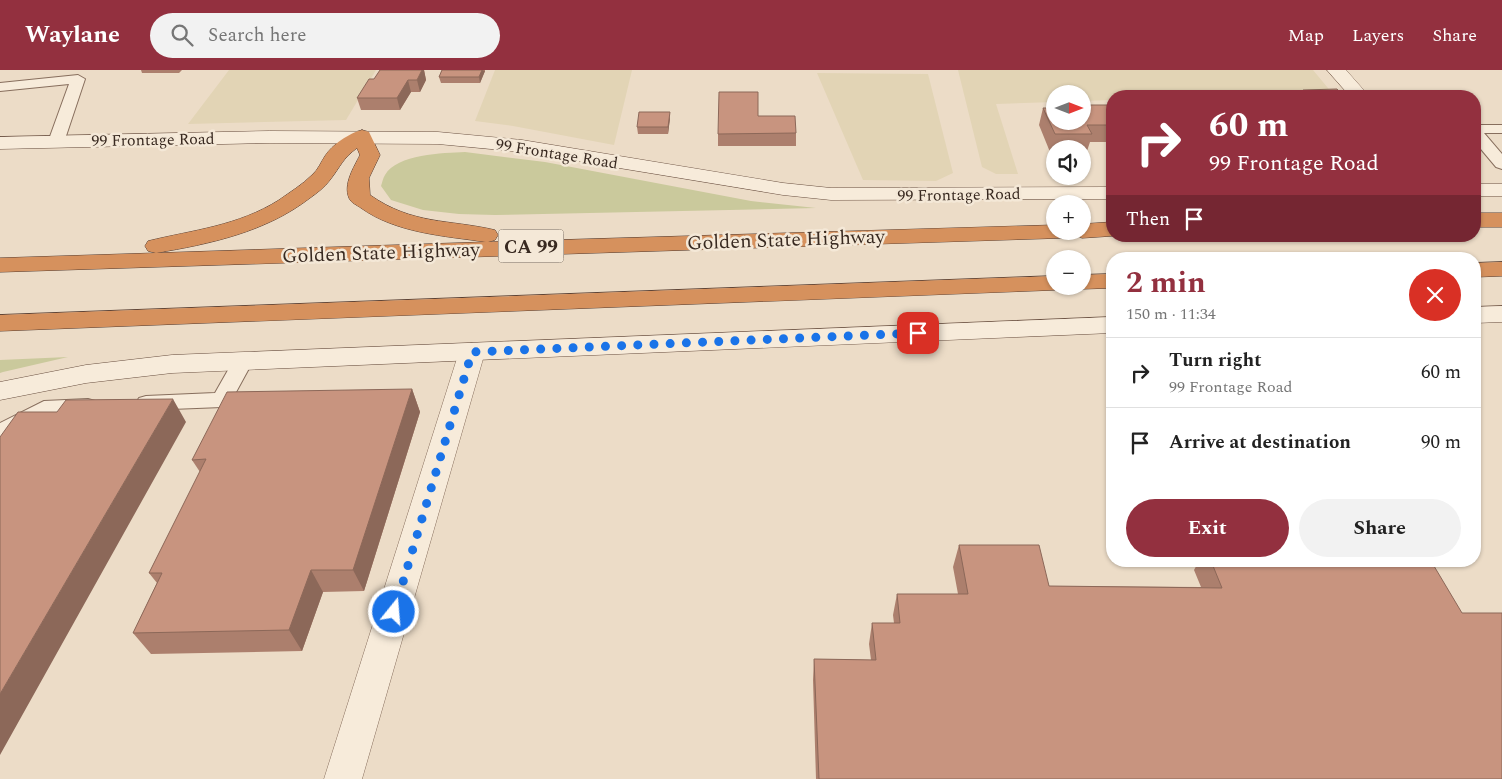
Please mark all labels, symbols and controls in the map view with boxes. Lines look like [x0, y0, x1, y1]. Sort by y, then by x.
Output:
search box [150, 13, 500, 58]
text: Waylane [25, 17, 120, 53]
icon: search [168, 21, 196, 49]
text: Search here [208, 21, 306, 50]
text: Map [1288, 22, 1324, 49]
text: Layers [1352, 22, 1404, 49]
text: Share [1432, 22, 1477, 49]
north arrow [1046, 85, 1091, 130]
map controls [1046, 85, 1091, 295]
text: 60 m [1209, 99, 1289, 152]
icon: right [1126, 110, 1191, 175]
street label: 99 Frontage Road [91, 127, 215, 153]
street label: 99 Frontage Road [494, 132, 620, 176]
button: sound [1046, 140, 1091, 185]
text: 99 Frontage Road [1209, 147, 1379, 180]
street label: 99 Frontage Road [897, 182, 1021, 208]
button: + [1046, 195, 1091, 240]
text: Then [1126, 205, 1170, 234]
icon: arrive [1180, 205, 1208, 233]
street label: Golden State Highway [687, 222, 887, 258]
road number: CA 99 [498, 230, 564, 262]
street label: Golden State Highway [282, 235, 482, 271]
button: − [1046, 250, 1091, 295]
text: 2 min [1126, 260, 1206, 306]
button: close [1409, 269, 1461, 321]
text: 150 m · 11:34 [1126, 302, 1216, 326]
pin [897, 312, 939, 354]
icon: arrive [904, 319, 932, 347]
text: Turn right [1169, 346, 1262, 375]
text: 60 m [1421, 358, 1461, 387]
icon: right [1126, 359, 1154, 387]
text: 99 Frontage Road [1169, 375, 1292, 399]
text: Arrive at destination [1169, 428, 1351, 457]
text: 90 m [1421, 428, 1461, 457]
icon: arrive [1126, 429, 1154, 457]
button: Exit [1126, 499, 1289, 557]
button: Share [1299, 499, 1461, 557]
position arrow [367, 585, 419, 637]

